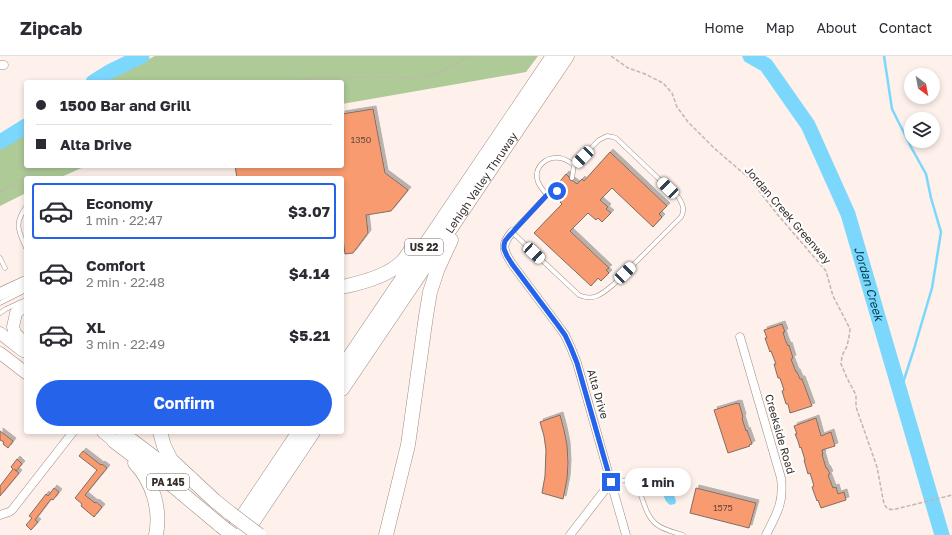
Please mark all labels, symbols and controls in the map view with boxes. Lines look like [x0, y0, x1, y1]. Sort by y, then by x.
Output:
text: Zipcab [20, 16, 83, 39]
text: Home [704, 19, 744, 36]
text: Map [766, 19, 794, 36]
text: About [816, 19, 857, 36]
text: Contact [879, 19, 932, 36]
north arrow [904, 68, 940, 104]
map controls [904, 68, 940, 148]
text: 1500 Bar and Grill [60, 96, 191, 114]
button: layers [904, 112, 940, 148]
street label: Lehigh Valley Thruway [442, 129, 520, 235]
house number: 1350 [351, 134, 372, 145]
text: Alta Drive [60, 135, 132, 153]
car [570, 144, 596, 170]
street label: Jordan Creek Greenway [742, 163, 834, 266]
car [655, 175, 681, 201]
route start [548, 182, 566, 200]
icon: car [38, 193, 74, 229]
text: Economy [86, 194, 153, 212]
text: $3.07 [288, 202, 330, 220]
text: 1 min · 22:47 [86, 212, 163, 228]
road number: US 22 [405, 239, 443, 255]
car [521, 240, 547, 266]
water label: Jordan Creek [851, 245, 887, 324]
icon: car [38, 255, 74, 291]
text: Comfort [86, 256, 145, 274]
car [612, 260, 638, 286]
text: $4.14 [289, 264, 330, 282]
text: 2 min · 22:48 [86, 274, 165, 290]
icon: car [38, 317, 74, 353]
text: XL [86, 318, 105, 336]
text: $5.21 [289, 326, 330, 344]
text: 3 min · 22:49 [86, 336, 165, 352]
street label: Alta Drive [585, 368, 612, 420]
button: Confirm [36, 380, 332, 426]
street label: Creekside Road [763, 393, 798, 475]
callout: 1 min [625, 468, 691, 496]
route end [602, 473, 620, 491]
road number: PA 145 [147, 474, 189, 490]
text: 1 min [642, 474, 674, 490]
house number: 1575 [713, 502, 733, 513]

